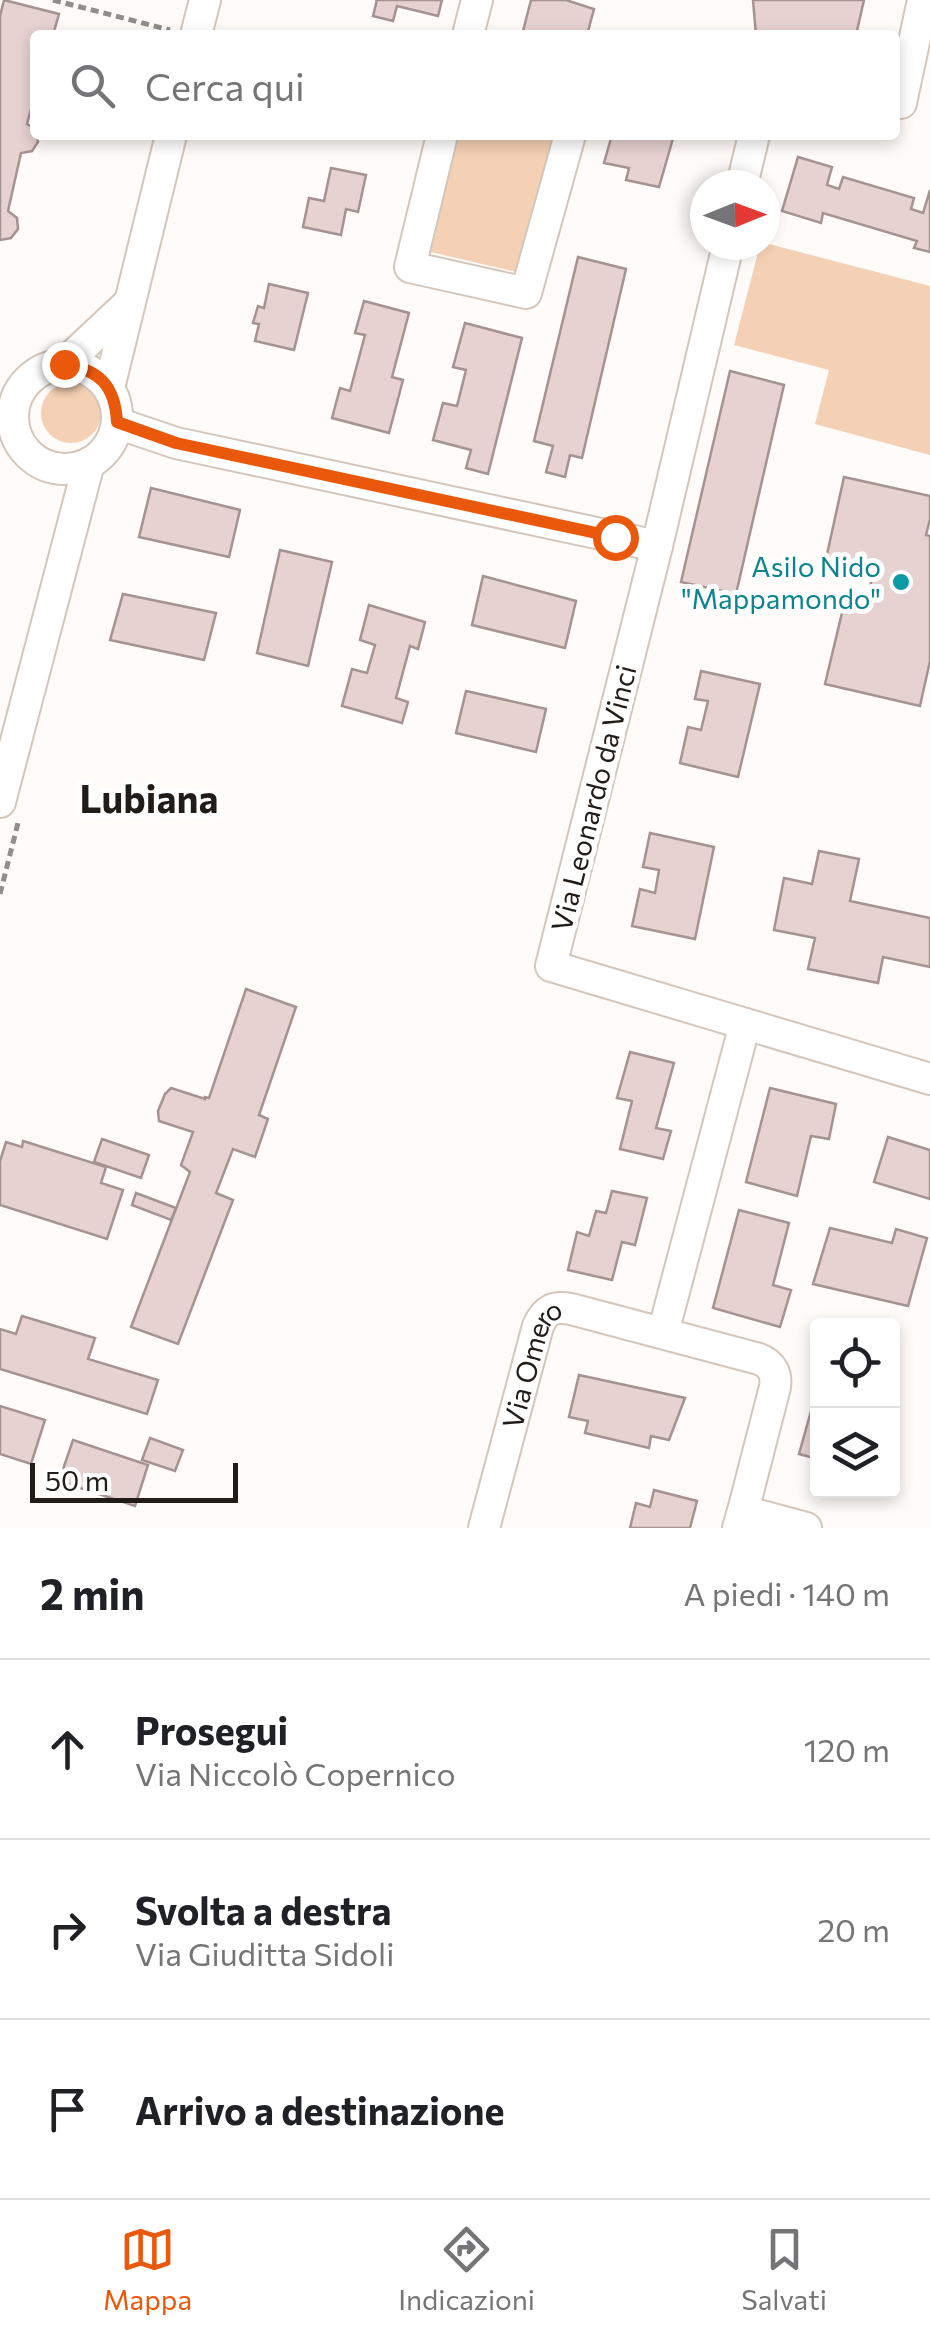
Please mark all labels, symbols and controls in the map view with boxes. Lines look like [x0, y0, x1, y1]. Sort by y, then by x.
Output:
search box [30, 30, 900, 140]
icon: search [65, 58, 120, 113]
text: Cerca qui [145, 62, 305, 109]
north arrow [690, 170, 780, 260]
route end [42, 342, 88, 388]
route start [593, 515, 639, 561]
place label: Asilo Nido "Mappamondo" [681, 549, 881, 615]
marker: Asilo Nido "Mappamondo" [890, 571, 912, 593]
street label: Via Leonardo da Vinci [543, 661, 643, 935]
district label: Lubiana [80, 774, 218, 821]
street label: Via Omero [494, 1291, 566, 1432]
map controls [810, 1318, 900, 1498]
button: locate [810, 1318, 900, 1408]
button: layers [810, 1408, 900, 1498]
scale bar [30, 1458, 238, 1502]
text: 50 m [45, 1463, 109, 1497]
text: 2 min [40, 1567, 145, 1619]
text: A piedi · 140 m [683, 1573, 890, 1613]
text: Prosegui [135, 1706, 288, 1753]
icon: ahead [40, 1722, 95, 1777]
text: 120 m [804, 1729, 890, 1769]
text: Via Niccolò Copernico [135, 1753, 456, 1793]
text: Svolta a destra [135, 1886, 391, 1933]
icon: right [40, 1902, 95, 1957]
text: 20 m [817, 1909, 890, 1949]
text: Via Giuditta Sidoli [135, 1933, 394, 1973]
icon: arrive [40, 2082, 95, 2137]
text: Arrivo a destinazione [135, 2086, 505, 2133]
tab: Mappa [103, 2222, 192, 2316]
tab: Indicazioni [398, 2222, 535, 2316]
tab: Salvati [741, 2222, 827, 2316]

